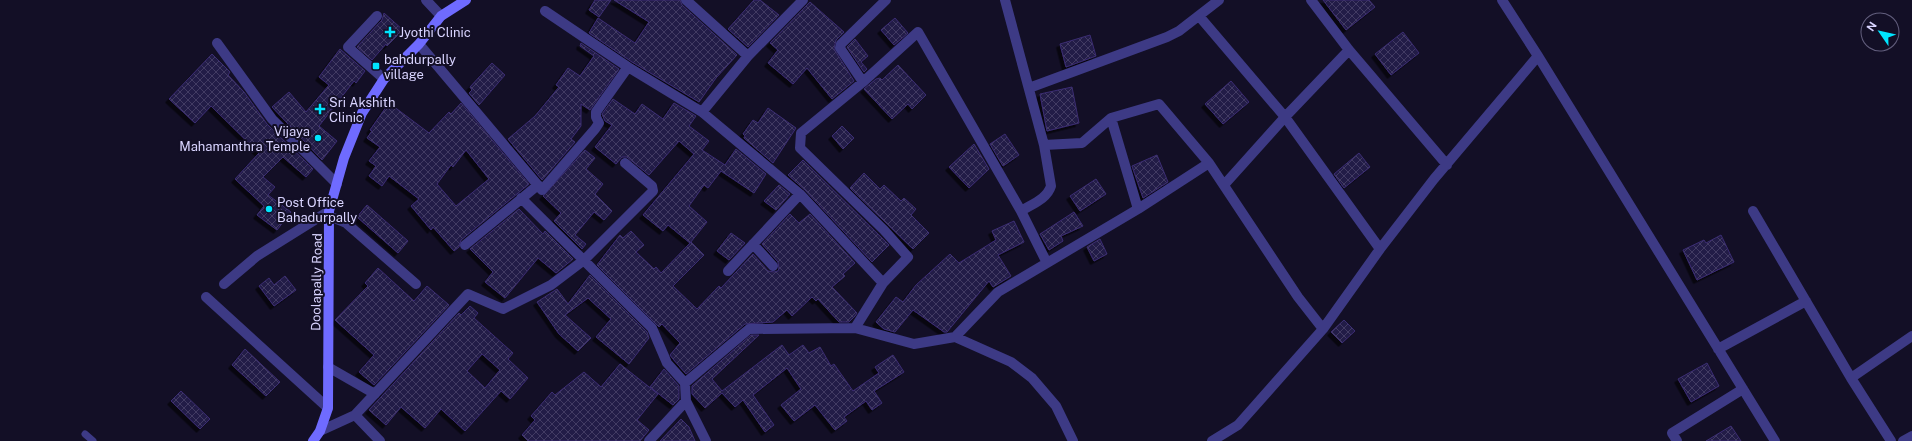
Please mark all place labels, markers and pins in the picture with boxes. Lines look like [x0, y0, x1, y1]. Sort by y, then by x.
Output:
place label: Jyothi Clinic [399, 25, 471, 40]
marker: Jyothi Clinic [384, 26, 396, 38]
place label: bahdurpally village [384, 52, 456, 82]
marker: bahdurpally village [371, 61, 381, 71]
place label: Sri Akshith Clinic [329, 95, 395, 125]
marker: Sri Akshith Clinic [314, 103, 326, 115]
place label: Vijaya Mahamanthra Temple [179, 124, 310, 154]
marker: Vijaya Mahamanthra Temple [313, 133, 323, 143]
place label: Post Office Bahadurpally [277, 195, 357, 225]
marker: Post Office Bahadurpally [264, 204, 274, 214]

